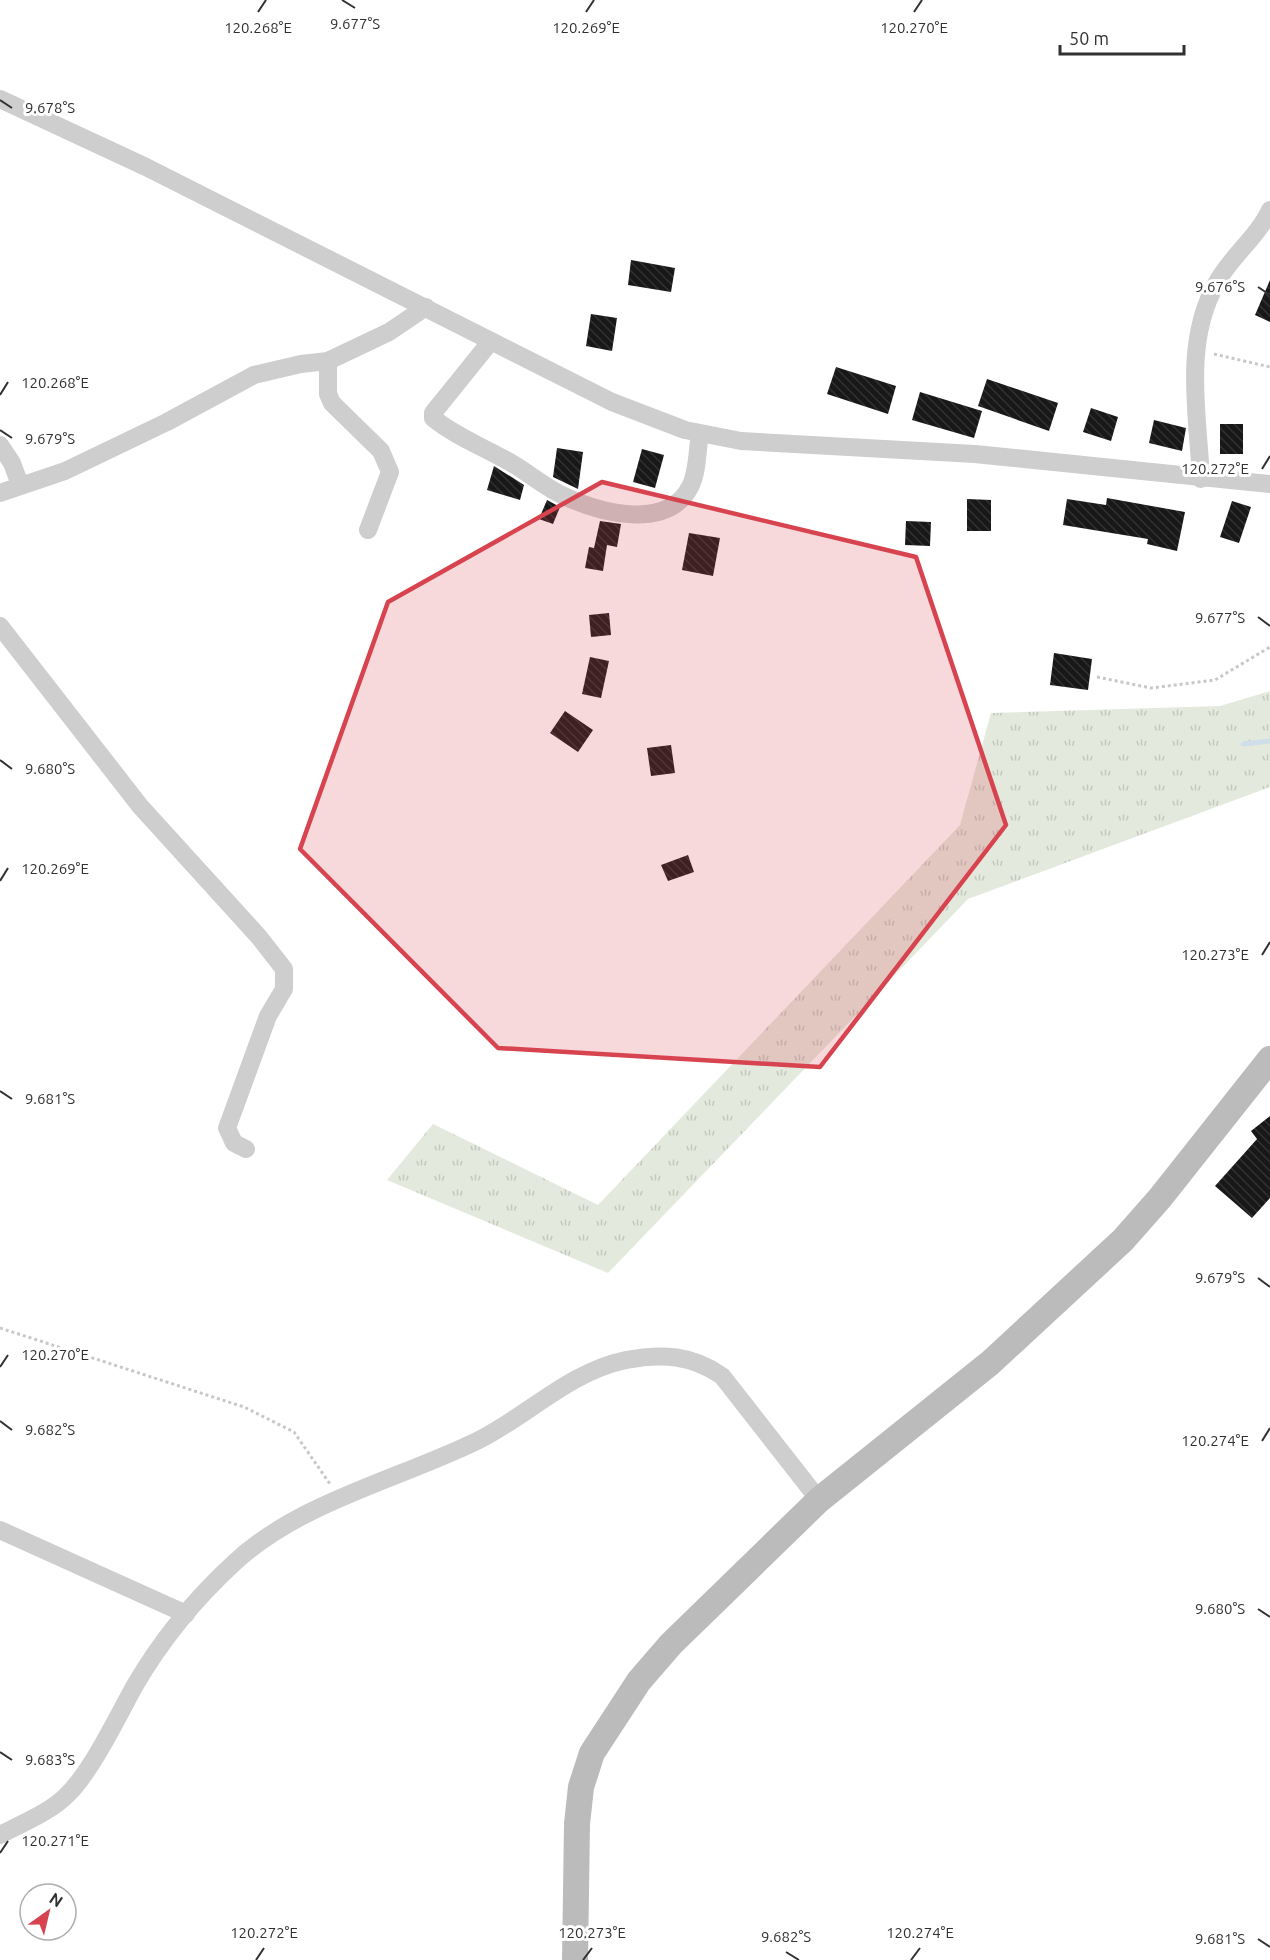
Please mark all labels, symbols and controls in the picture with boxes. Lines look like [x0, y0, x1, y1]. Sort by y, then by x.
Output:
text: 9.677°S [330, 15, 380, 32]
scale bar [1060, 18, 1184, 56]
text: 120.268°E [224, 19, 292, 36]
text: 120.269°E [552, 19, 620, 36]
text: 120.270°E [880, 19, 948, 36]
text: 50 m [1069, 28, 1109, 48]
text: 9.678°S [25, 99, 75, 116]
text: 9.676°S [1195, 278, 1245, 295]
text: 120.268°E [21, 374, 89, 391]
text: 9.679°S [25, 430, 75, 447]
text: 120.272°E [1181, 460, 1249, 477]
text: 9.677°S [1195, 609, 1245, 626]
text: 9.680°S [25, 760, 75, 777]
text: 120.269°E [21, 860, 89, 877]
text: 120.273°E [1181, 946, 1249, 963]
text: 9.681°S [25, 1090, 75, 1107]
text: 9.679°S [1195, 1269, 1245, 1286]
text: 120.270°E [21, 1346, 89, 1363]
text: 9.682°S [25, 1421, 75, 1438]
text: 120.274°E [1181, 1432, 1249, 1449]
text: 9.680°S [1195, 1600, 1245, 1617]
text: 9.683°S [25, 1751, 75, 1768]
text: 120.271°E [21, 1832, 89, 1849]
north arrow [18, 1882, 78, 1942]
text: N [46, 1889, 66, 1910]
text: 120.272°E [230, 1924, 298, 1941]
text: 120.273°E [558, 1924, 626, 1941]
text: 120.274°E [886, 1924, 954, 1941]
text: 9.682°S [761, 1928, 811, 1945]
text: 9.681°S [1195, 1930, 1245, 1947]

